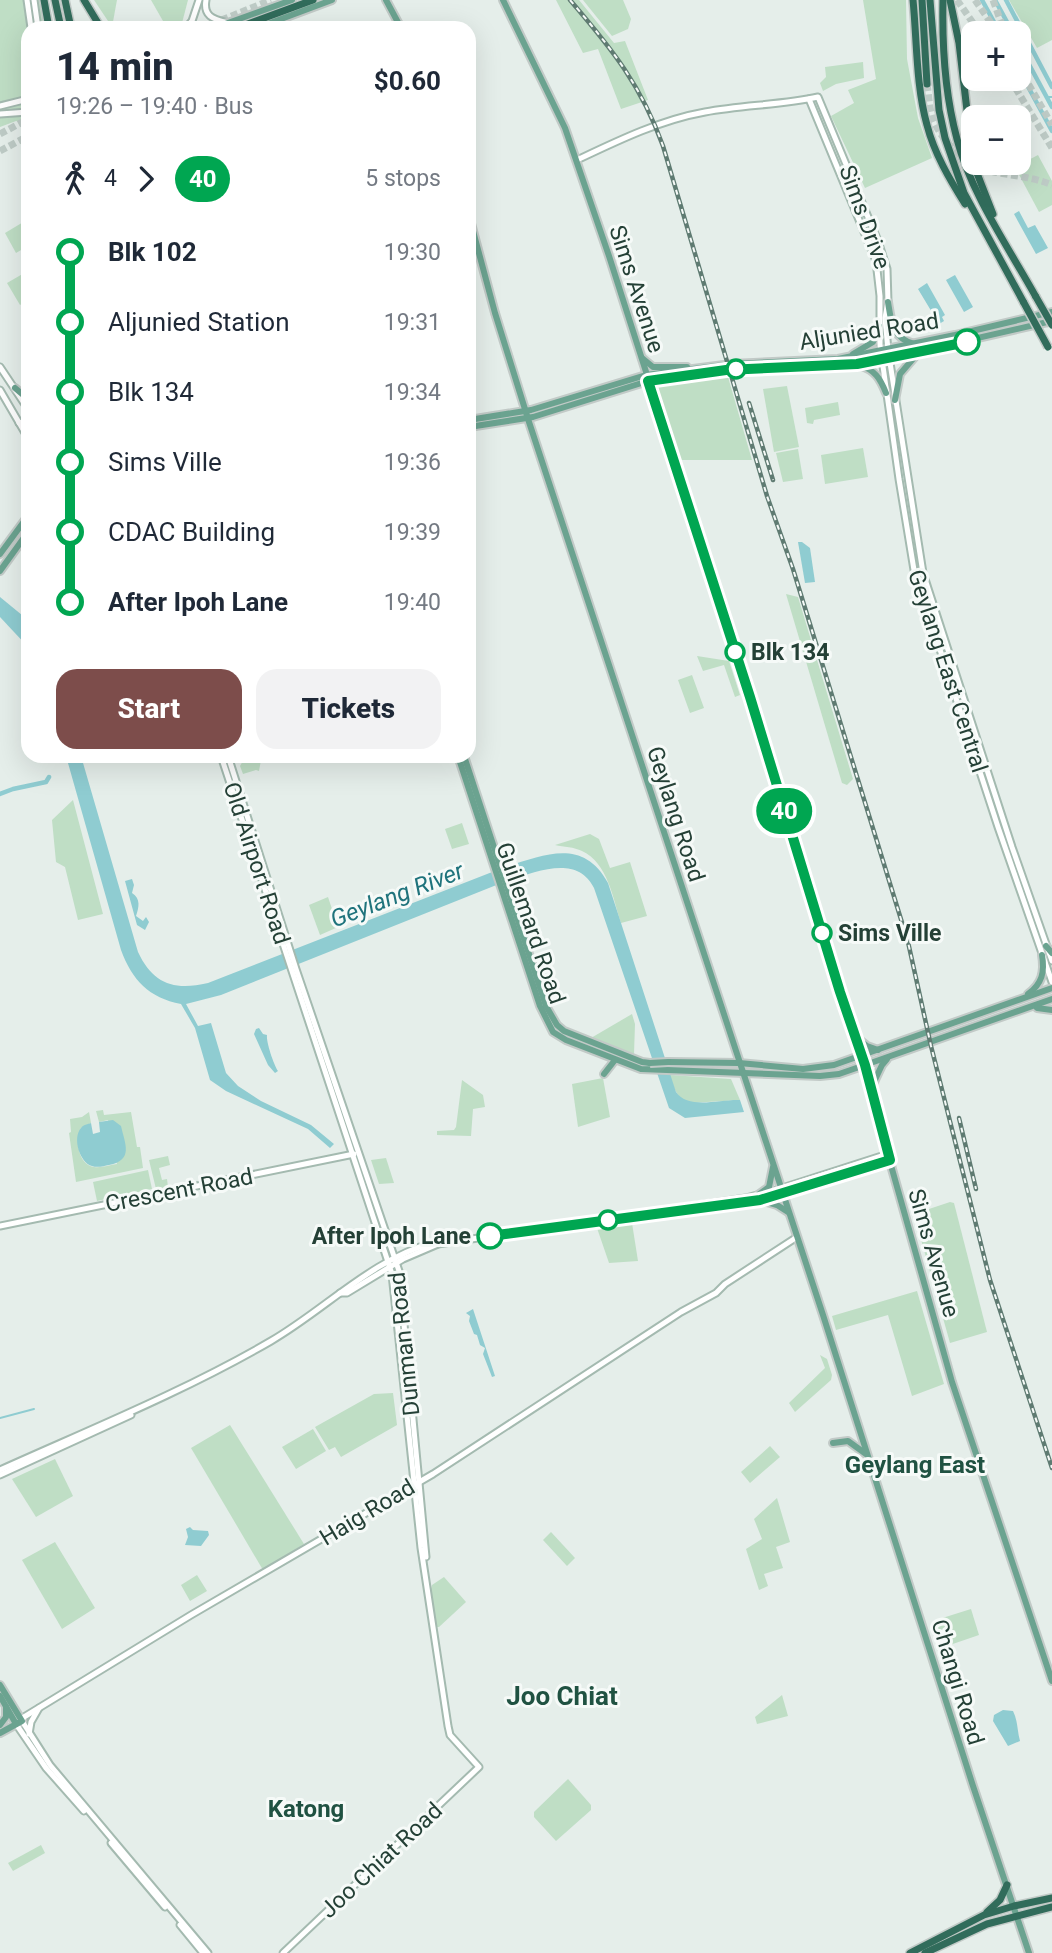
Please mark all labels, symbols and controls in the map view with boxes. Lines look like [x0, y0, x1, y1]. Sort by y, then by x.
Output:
map controls [961, 21, 1031, 175]
button: + [961, 21, 1031, 91]
text: 14 min [56, 45, 174, 89]
text: $0.60 [374, 66, 441, 96]
text: 19:26 – 19:40 · Bus [56, 93, 253, 120]
button: − [961, 105, 1031, 175]
icon: walk [56, 160, 94, 198]
icon: forward [127, 160, 165, 198]
street label: Sims Drive [833, 161, 896, 273]
text: 4 [104, 165, 117, 192]
text: 40 [189, 165, 216, 193]
text: 5 stops [365, 165, 441, 192]
street label: Sims Avenue [603, 222, 670, 356]
text: Blk 102 [108, 237, 197, 267]
text: 19:30 [384, 239, 441, 266]
text: Aljunied Station [108, 307, 290, 337]
street label: Aljunied Road [797, 307, 941, 356]
text: 19:31 [384, 309, 441, 336]
unlabelled marker [954, 329, 980, 355]
unlabelled marker [726, 359, 746, 379]
text: Blk 134 [108, 377, 194, 407]
text: 19:34 [384, 379, 441, 406]
text: Sims Ville [108, 447, 222, 477]
text: 19:36 [384, 449, 441, 476]
text: CDAC Building [108, 517, 275, 547]
text: 19:39 [384, 519, 441, 546]
street label: Geylang East Central [902, 566, 993, 776]
text: After Ipoh Lane [108, 587, 288, 617]
text: 19:40 [384, 589, 441, 616]
place label: Blk 134 [751, 639, 829, 666]
marker: Blk 134 [725, 642, 745, 662]
button: Start [56, 669, 242, 749]
button: Tickets [256, 669, 441, 749]
street label: Geylang Road [641, 743, 710, 885]
street label: Old Airport Road [218, 779, 295, 948]
line badge: 40 [752, 788, 816, 834]
text: 40 [770, 797, 798, 825]
street label: Guillemard Road [490, 839, 571, 1007]
water label: Geylang River [326, 856, 469, 933]
place label: Sims Ville [838, 920, 941, 947]
marker: Sims Ville [812, 923, 832, 943]
street label: Crescent Road [103, 1163, 255, 1218]
street label: Sims Avenue [902, 1186, 965, 1320]
unlabelled marker [598, 1210, 618, 1230]
place label: After Ipoh Lane [312, 1223, 471, 1250]
marker: After Ipoh Lane [477, 1223, 503, 1249]
street label: Dunman Road [384, 1271, 425, 1417]
district label: Geylang East [845, 1451, 985, 1479]
street label: Haig Road [315, 1474, 420, 1551]
street label: Changi Road [926, 1616, 989, 1748]
district label: Joo Chiat [506, 1681, 618, 1711]
district label: Katong [268, 1795, 344, 1823]
street label: Joo Chiat Road [315, 1797, 448, 1924]

